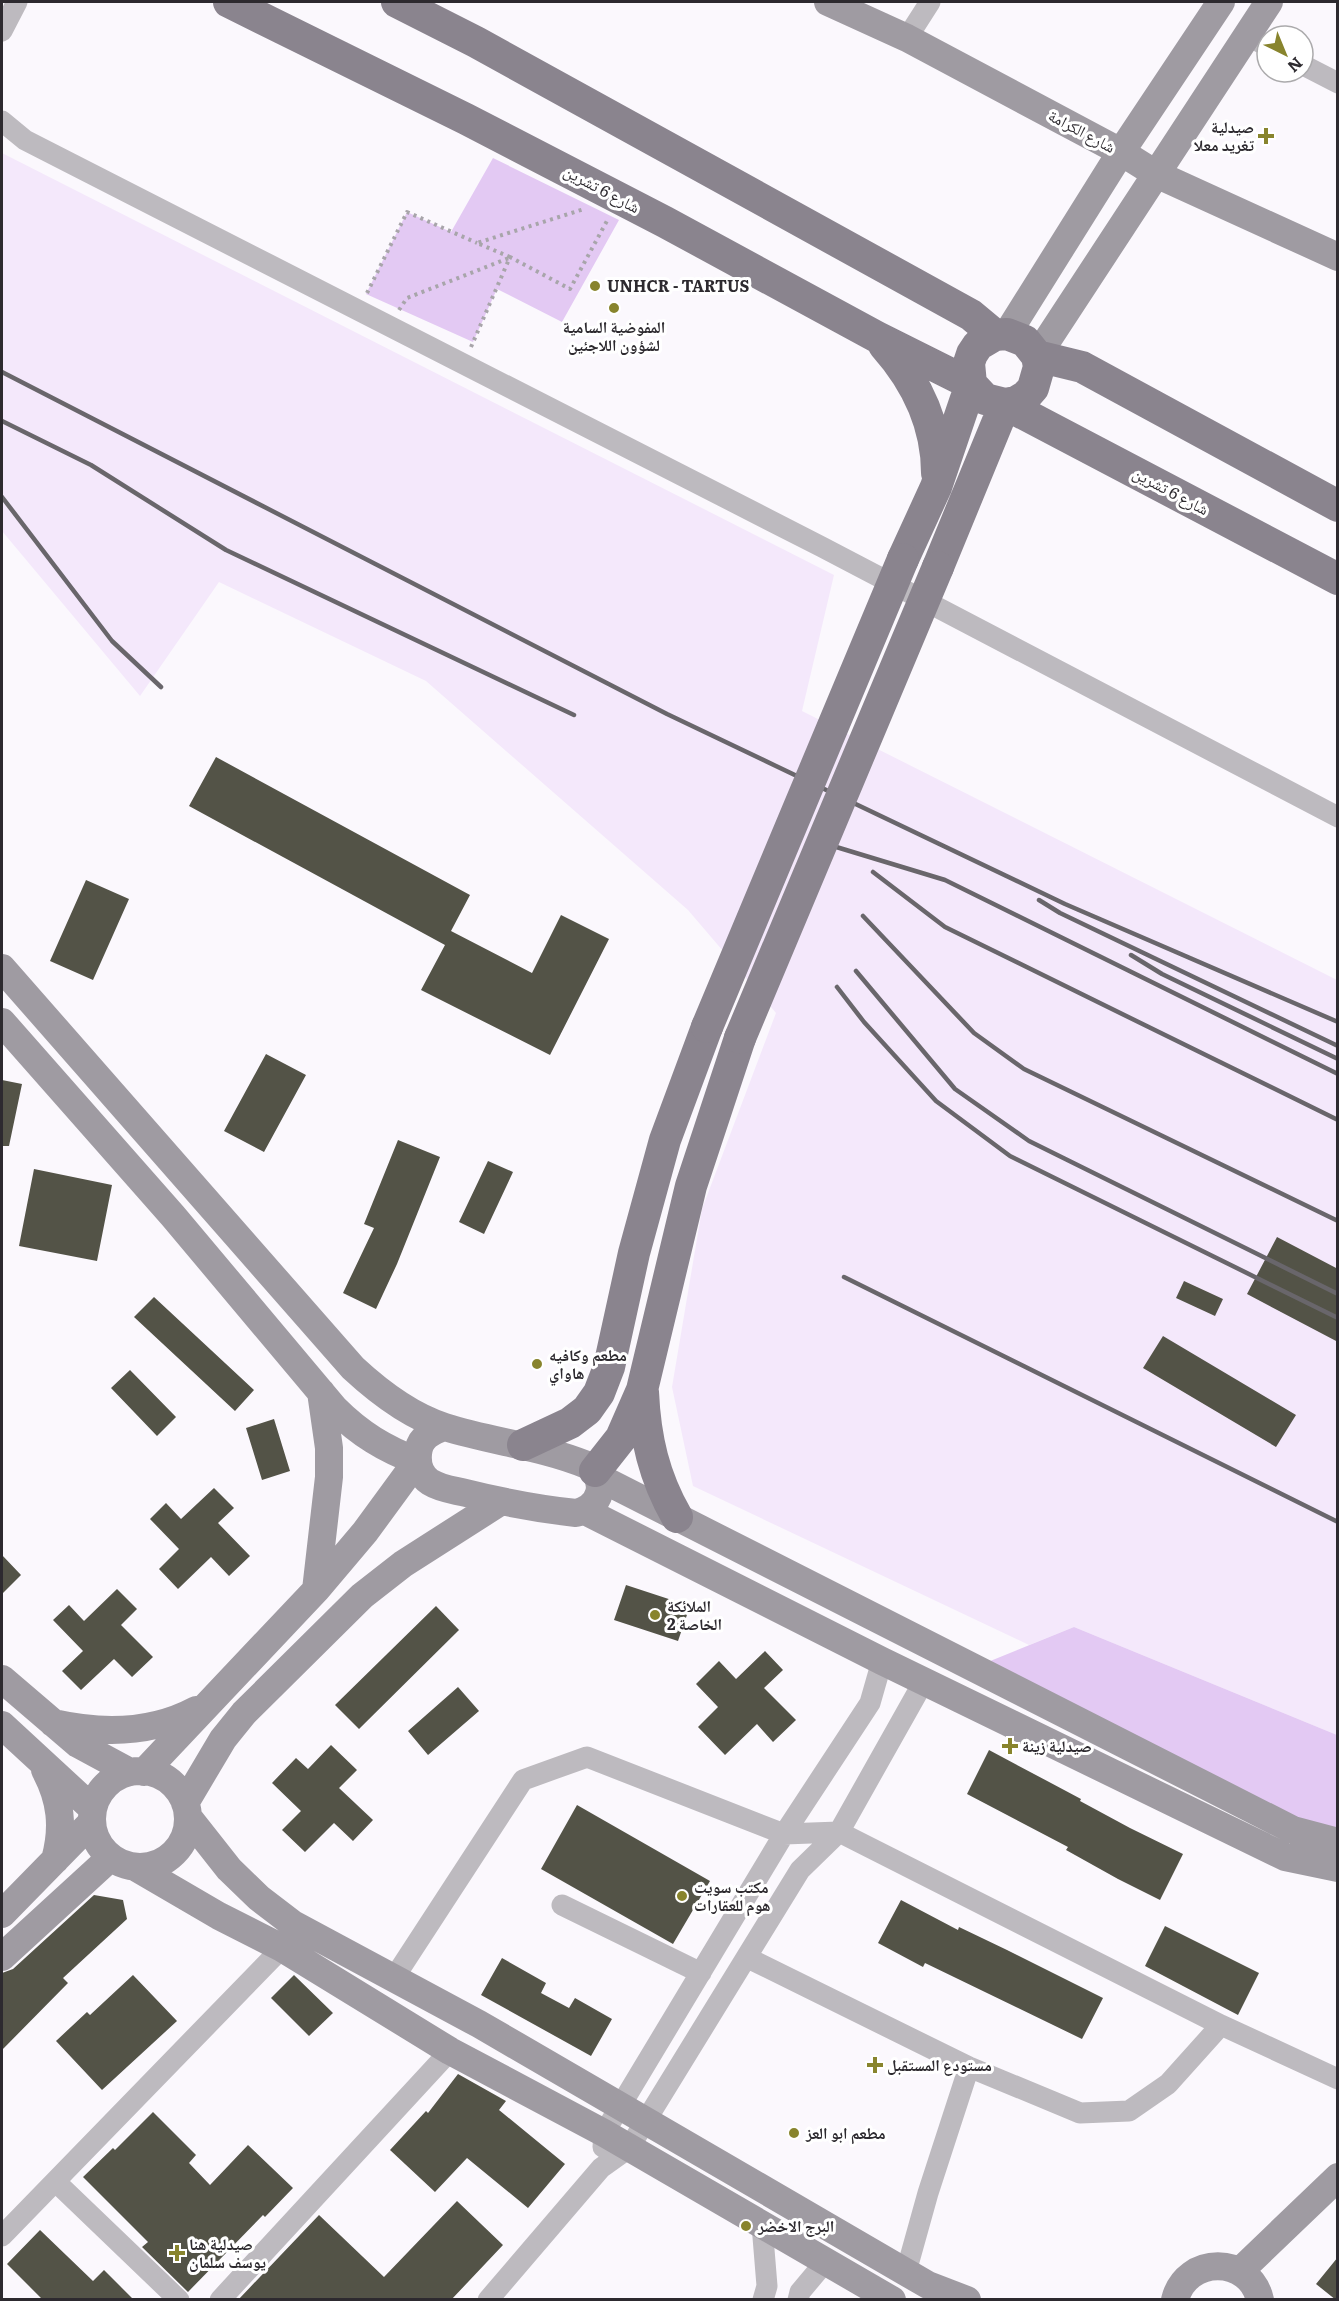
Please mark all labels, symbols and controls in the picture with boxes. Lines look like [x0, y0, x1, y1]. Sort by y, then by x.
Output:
north arrow [1255, 24, 1315, 84]
text: N [1283, 52, 1309, 79]
street label: شارع الكرامة [1045, 102, 1120, 158]
place label: صيدلية تغريد معلا [1194, 114, 1255, 156]
marker: صيدلية تغريد معلا [1259, 129, 1273, 143]
street label: شارع 6 تشرين [560, 158, 645, 218]
place label: UNHCR - TARTUS [607, 273, 749, 297]
marker: UNHCR - TARTUS [588, 279, 602, 293]
marker: المفوضية السامية لشؤون اللاجئين [607, 301, 621, 315]
place label: المفوضية السامية لشؤون اللاجئين [563, 314, 665, 356]
street label: شارع 6 تشرين [1129, 460, 1214, 520]
place label: مطعم وكافيه هاواي [549, 1342, 627, 1386]
marker: مطعم وكافيه هاواي [530, 1357, 544, 1371]
place label: الملائكة الخاصة 2 [667, 1593, 722, 1635]
marker: الملائكة الخاصة 2 [648, 1608, 662, 1622]
place label: صيدلية زينة [1022, 1733, 1092, 1757]
marker: صيدلية زينة [1003, 1739, 1017, 1753]
place label: مكتب سويت هوم للعقارات [694, 1874, 771, 1917]
marker: مكتب سويت هوم للعقارات [675, 1889, 689, 1903]
place label: مستودع المستقبل [887, 2052, 992, 2076]
marker: مستودع المستقبل [868, 2058, 882, 2072]
place label: مطعم ابو العز [805, 2120, 886, 2145]
marker: مطعم ابو العز [787, 2126, 801, 2140]
place label: البرج الاخضر [757, 2213, 834, 2237]
marker: البرج الاخضر [739, 2219, 753, 2233]
place label: صيدلية هنا يوسف سلمان [189, 2231, 266, 2273]
marker: صيدلية هنا يوسف سلمان [170, 2246, 184, 2260]

